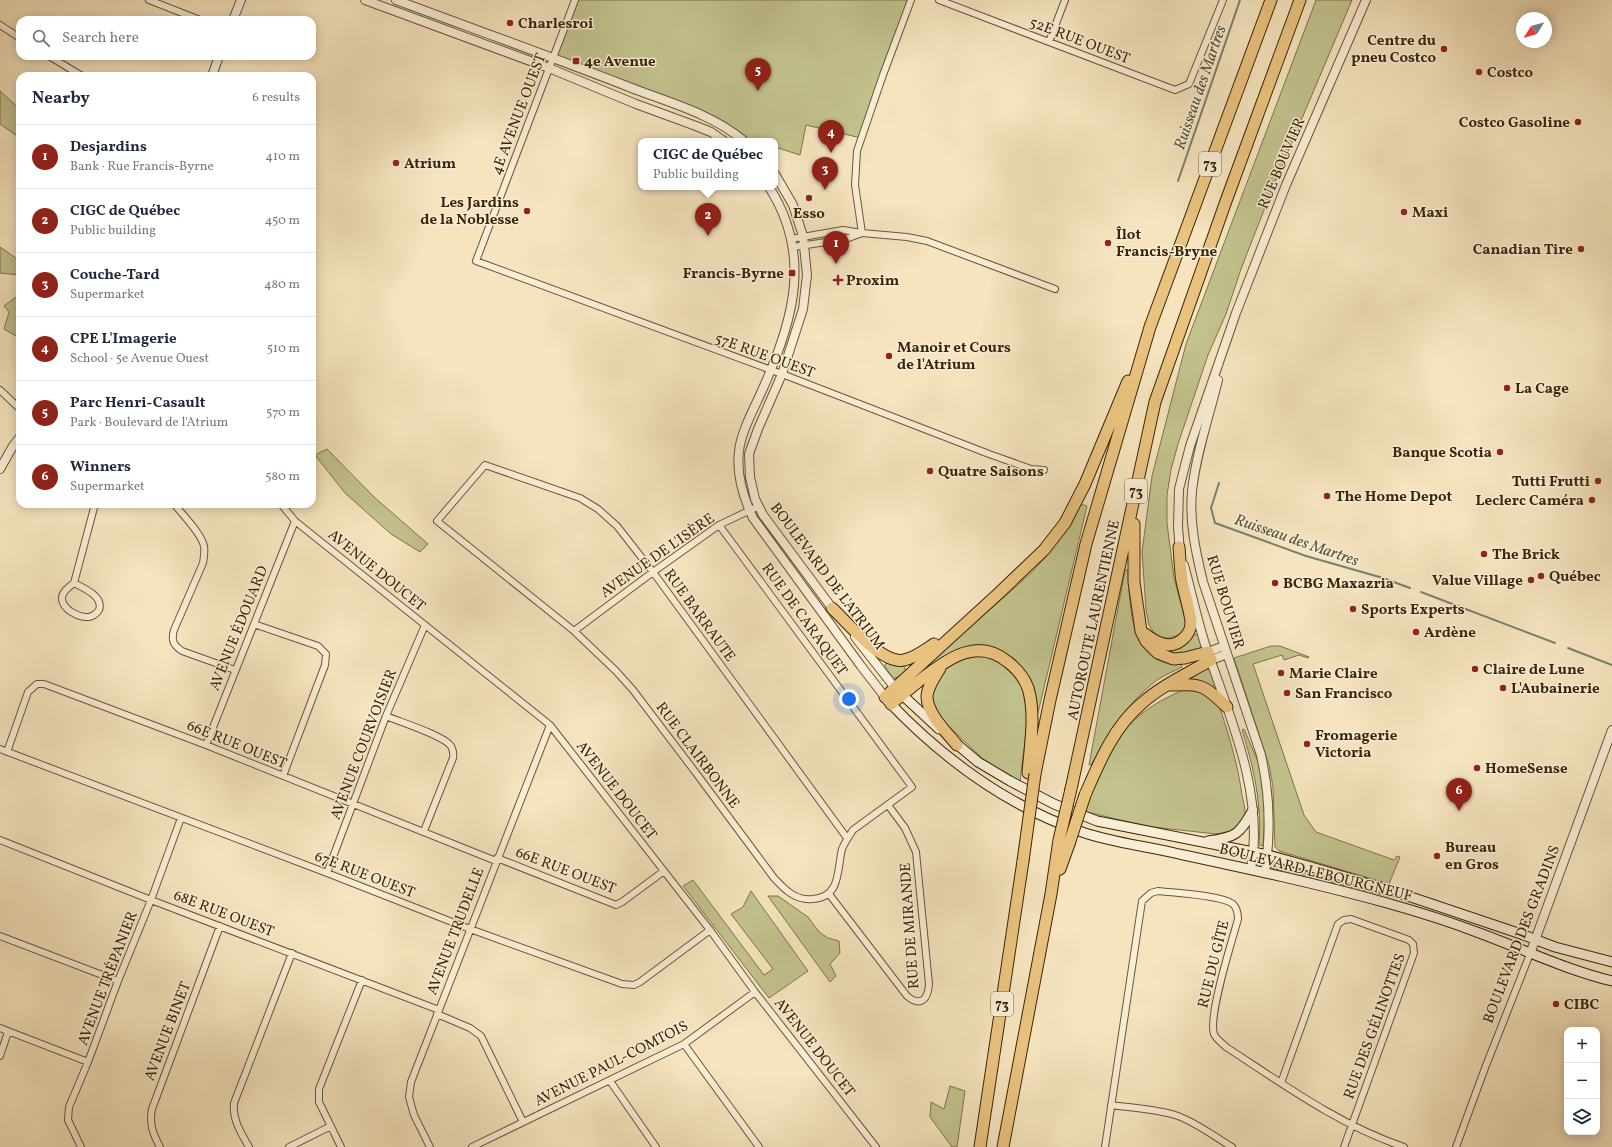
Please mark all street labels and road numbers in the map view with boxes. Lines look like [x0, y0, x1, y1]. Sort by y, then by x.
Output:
street label: 52E RUE OUEST [1026, 13, 1133, 70]
street label: 4E AVENUE OUEST [487, 51, 552, 178]
street label: RUE BOUVIER [1254, 115, 1311, 213]
road number: 73 [1199, 152, 1221, 176]
street label: 57E RUE OUEST [711, 329, 818, 384]
road number: 73 [1125, 479, 1147, 503]
street label: BOULEVARD DE L'ATRIUM [764, 499, 889, 655]
street label: AVENUE DE L'ISÈRE [596, 509, 719, 604]
street label: AUTOROUTE LAURENTIENNE [1063, 518, 1126, 722]
street label: AVENUE DOUCET [323, 525, 430, 617]
street label: RUE BOUVIER [1200, 553, 1249, 652]
street label: RUE DE CARAQUET [756, 559, 852, 681]
street label: AVENUE ÉDOUARD [205, 563, 274, 694]
street label: RUE BARRAUTE [658, 565, 740, 666]
street label: AVENUE COURVOISIER [326, 666, 403, 823]
street label: RUE CLAIRBONNE [650, 698, 744, 813]
street label: 66E RUE OUEST [183, 716, 290, 775]
street label: AVENUE DOUCET [571, 737, 661, 845]
street label: BOULEVARD LEBOURGNEUF [1217, 839, 1414, 908]
street label: BOULEVARD DES GRADINS [1479, 842, 1566, 1027]
street label: 66E RUE OUEST [512, 843, 619, 900]
street label: 67E RUE OUEST [311, 847, 418, 904]
street label: RUE DE MIRANDE [896, 862, 925, 990]
street label: AVENUE TRUDELLE [422, 865, 490, 998]
street label: 68E RUE OUEST [170, 886, 277, 943]
street label: AVENUE TRÉPANIER [73, 908, 144, 1049]
street label: RUE DU GÎTE [1193, 918, 1236, 1010]
street label: RUE DES GÉLINOTTES [1339, 951, 1412, 1102]
street label: AVENUE BINET [140, 979, 197, 1084]
road number: 73 [991, 992, 1013, 1016]
street label: AVENUE DOUCET [769, 994, 859, 1102]
street label: AVENUE PAUL-COMTOIS [531, 1016, 692, 1112]

